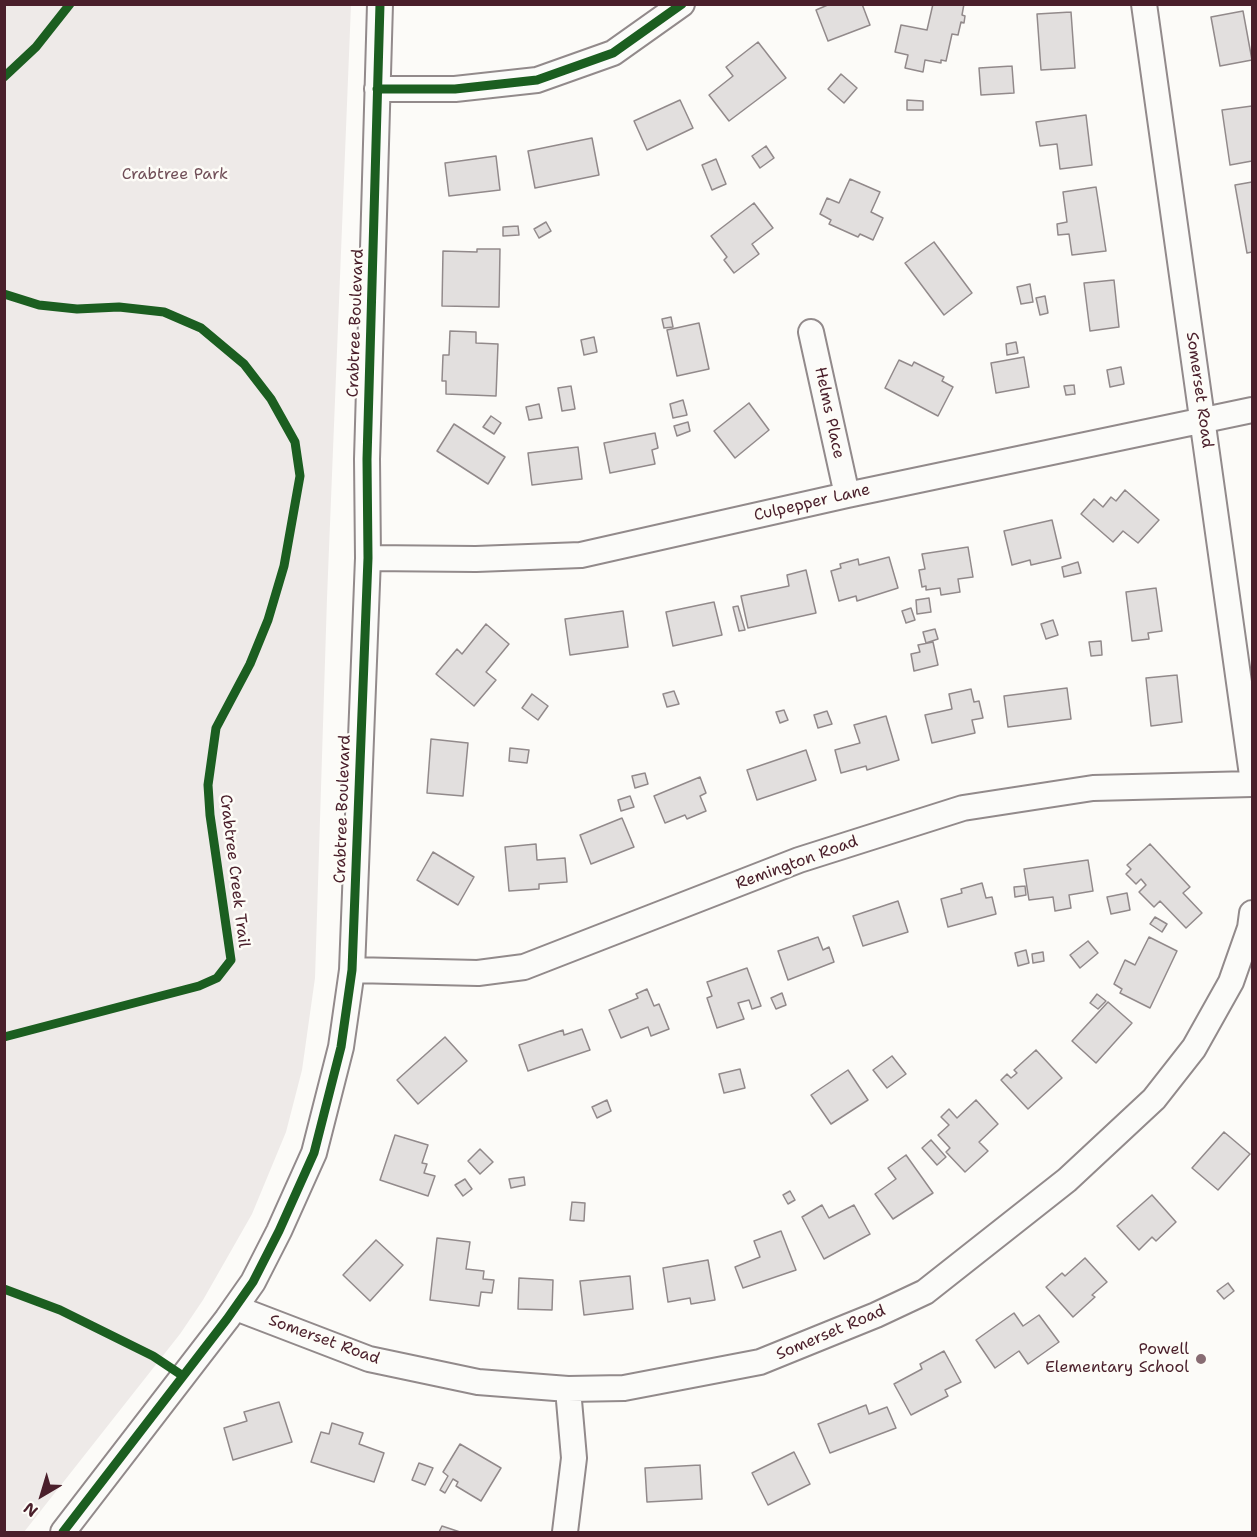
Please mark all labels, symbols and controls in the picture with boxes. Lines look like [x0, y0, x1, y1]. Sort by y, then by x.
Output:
park label: Crabtree Park [122, 165, 228, 185]
street label: Crabtree Boulevard [344, 248, 368, 398]
street label: Somerset Road [1181, 331, 1217, 449]
street label: Helms Place [810, 365, 848, 461]
street label: Culpepper Lane [752, 480, 872, 526]
street label: Crabtree Boulevard [331, 734, 355, 884]
street label: Crabtree Creek Trail [215, 793, 253, 949]
street label: Remington Road [733, 832, 861, 894]
street label: Somerset Road [773, 1301, 889, 1365]
street label: Somerset Road [266, 1311, 382, 1369]
place label: Powell Elementary School [1045, 1340, 1189, 1378]
marker: Powell Elementary School [1194, 1352, 1208, 1366]
north arrow [12, 1465, 72, 1525]
text: N [19, 1497, 42, 1522]

